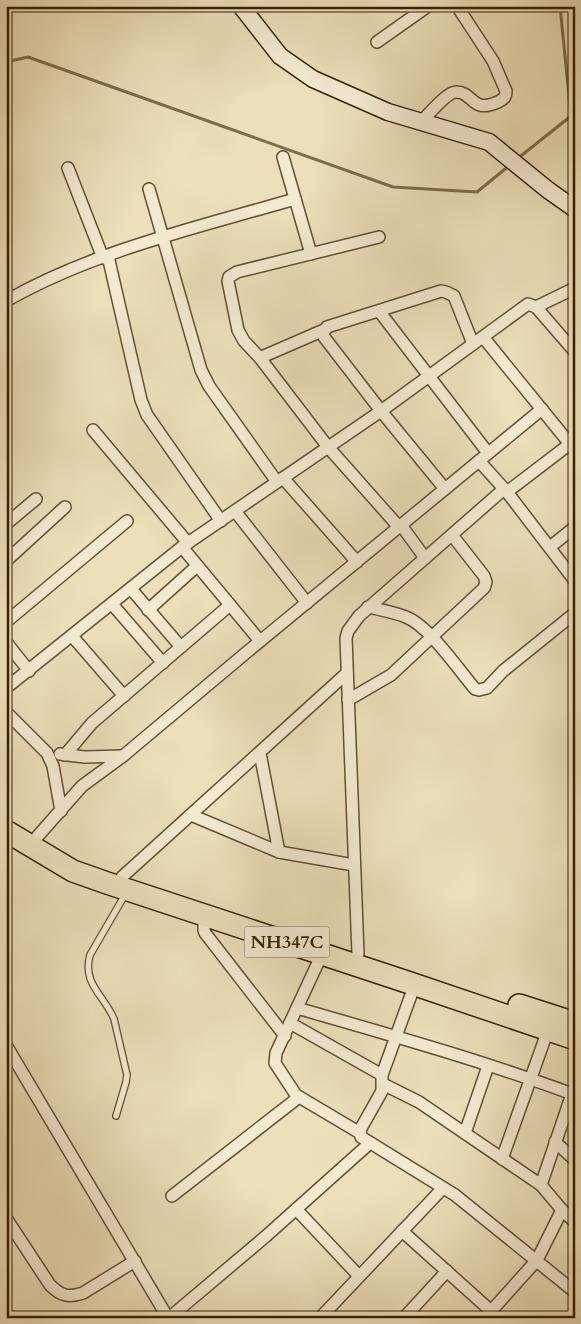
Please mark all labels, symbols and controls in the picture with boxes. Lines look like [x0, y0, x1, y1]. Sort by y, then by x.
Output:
road number: NH347C [244, 926, 330, 958]

